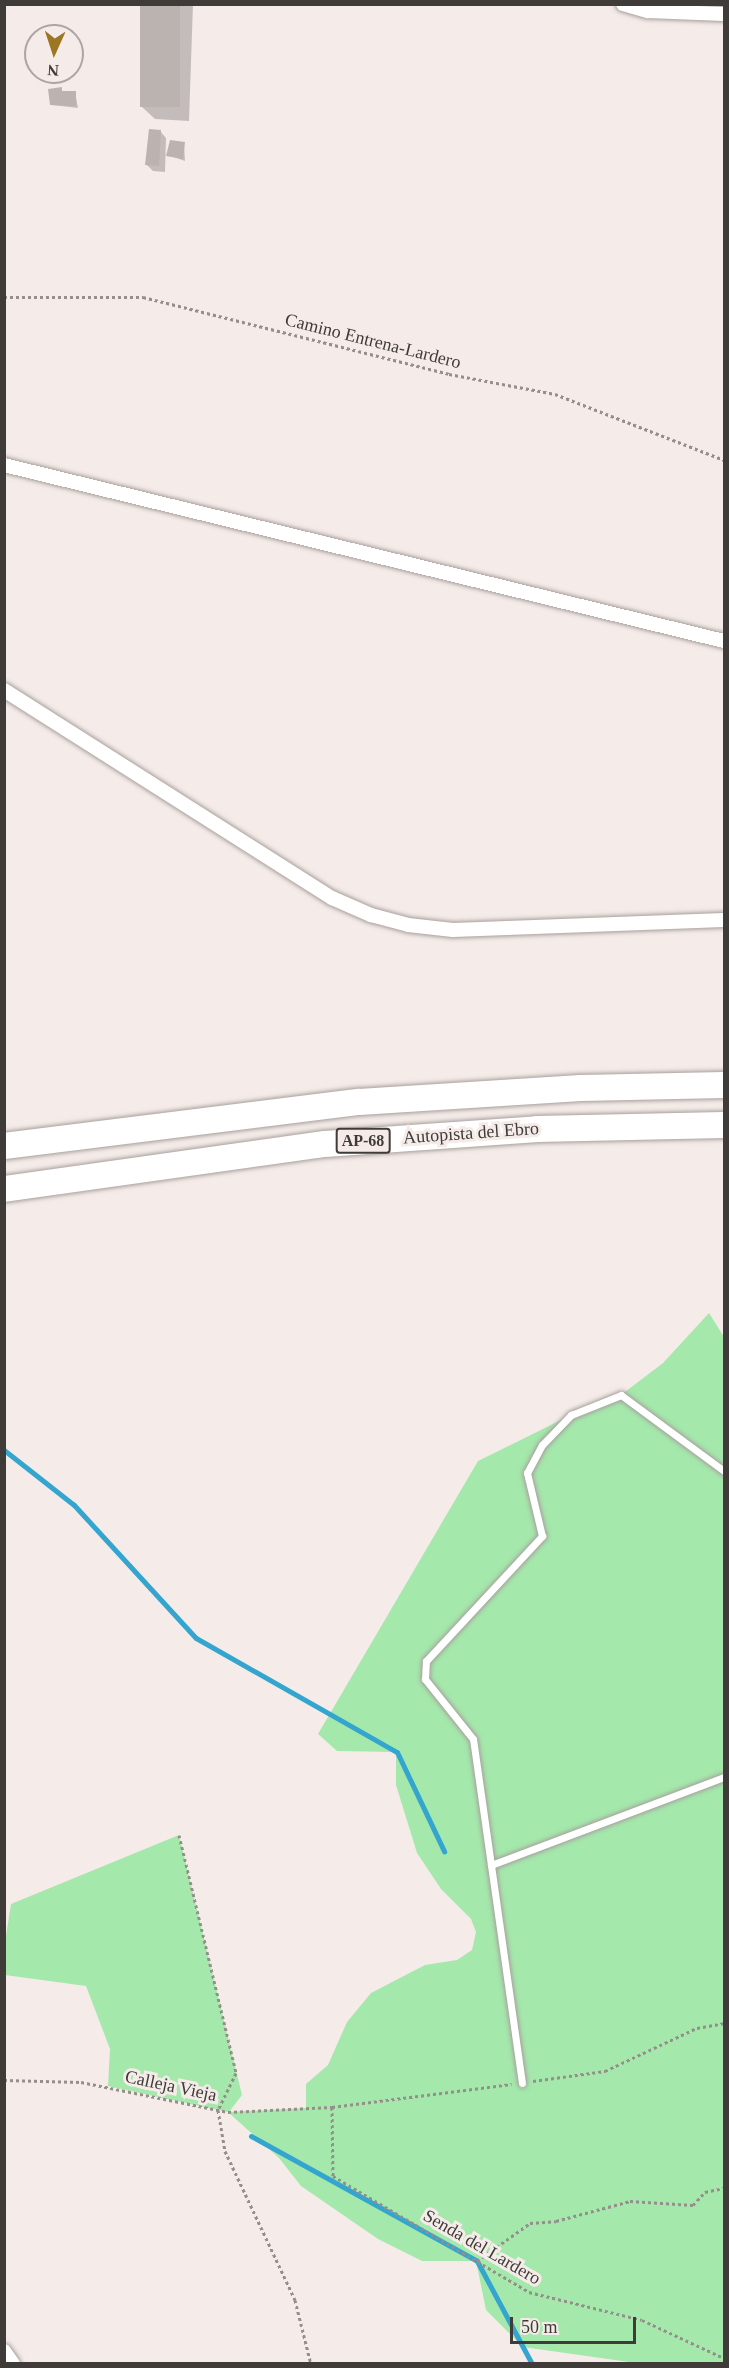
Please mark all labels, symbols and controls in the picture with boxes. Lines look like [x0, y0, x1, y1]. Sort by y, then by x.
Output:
north arrow [24, 24, 84, 84]
text: N [47, 62, 59, 79]
street label: Camino Entrena-Lardero [283, 309, 463, 373]
street label: Autopista del Ebro [402, 1117, 540, 1149]
road number: AP-68 [334, 1128, 392, 1154]
street label: Calleja Vieja [123, 2066, 219, 2106]
street label: Senda del Lardero [419, 2205, 545, 2289]
scale bar [513, 2305, 639, 2343]
text: 50 m [521, 2317, 558, 2337]

